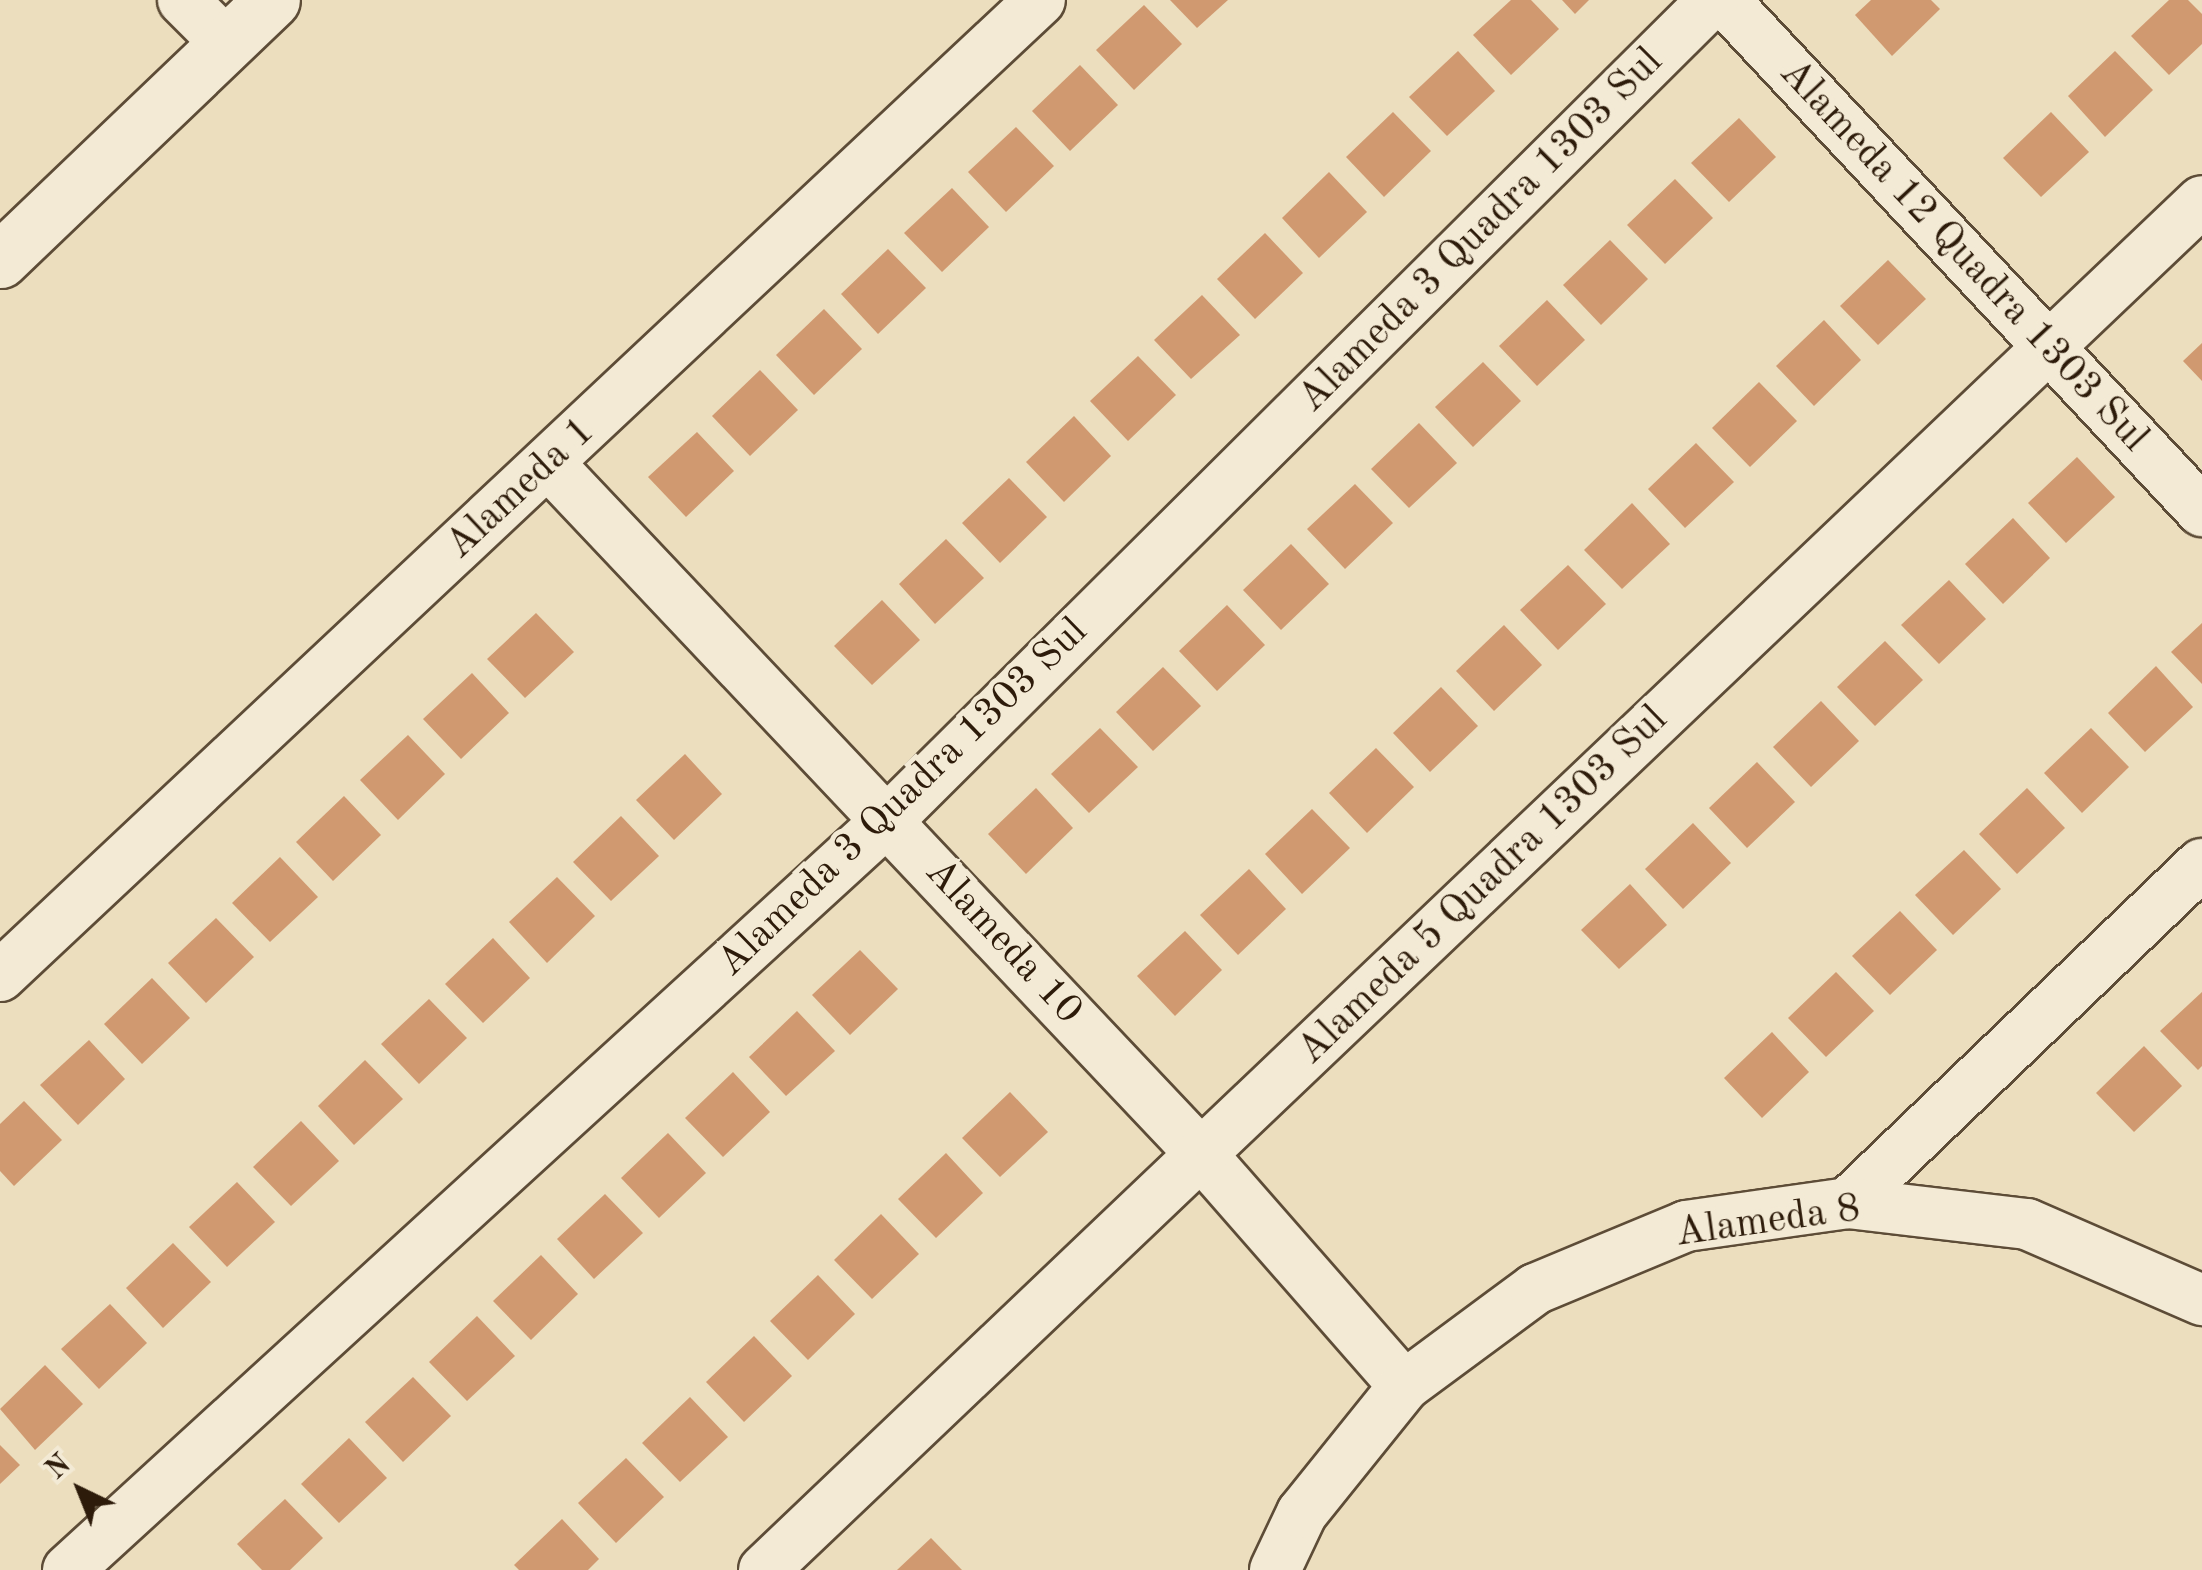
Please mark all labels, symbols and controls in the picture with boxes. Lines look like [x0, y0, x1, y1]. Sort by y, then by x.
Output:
street label: Alameda 3 Quadra 1303 Sul [1289, 39, 1673, 423]
street label: Alameda 12 Quadra 1303 Sul [1768, 50, 2158, 462]
street label: Alameda 1 [436, 408, 606, 570]
street label: Alameda 3 Quadra 1303 Sul [708, 609, 1098, 987]
street label: Alameda 5 Quadra 1303 Sul [1288, 697, 1678, 1075]
street label: Alameda 10 [914, 849, 1092, 1035]
street label: Alameda 8 [1672, 1185, 1864, 1259]
north arrow [30, 1440, 130, 1540]
text: N [42, 1451, 77, 1486]

